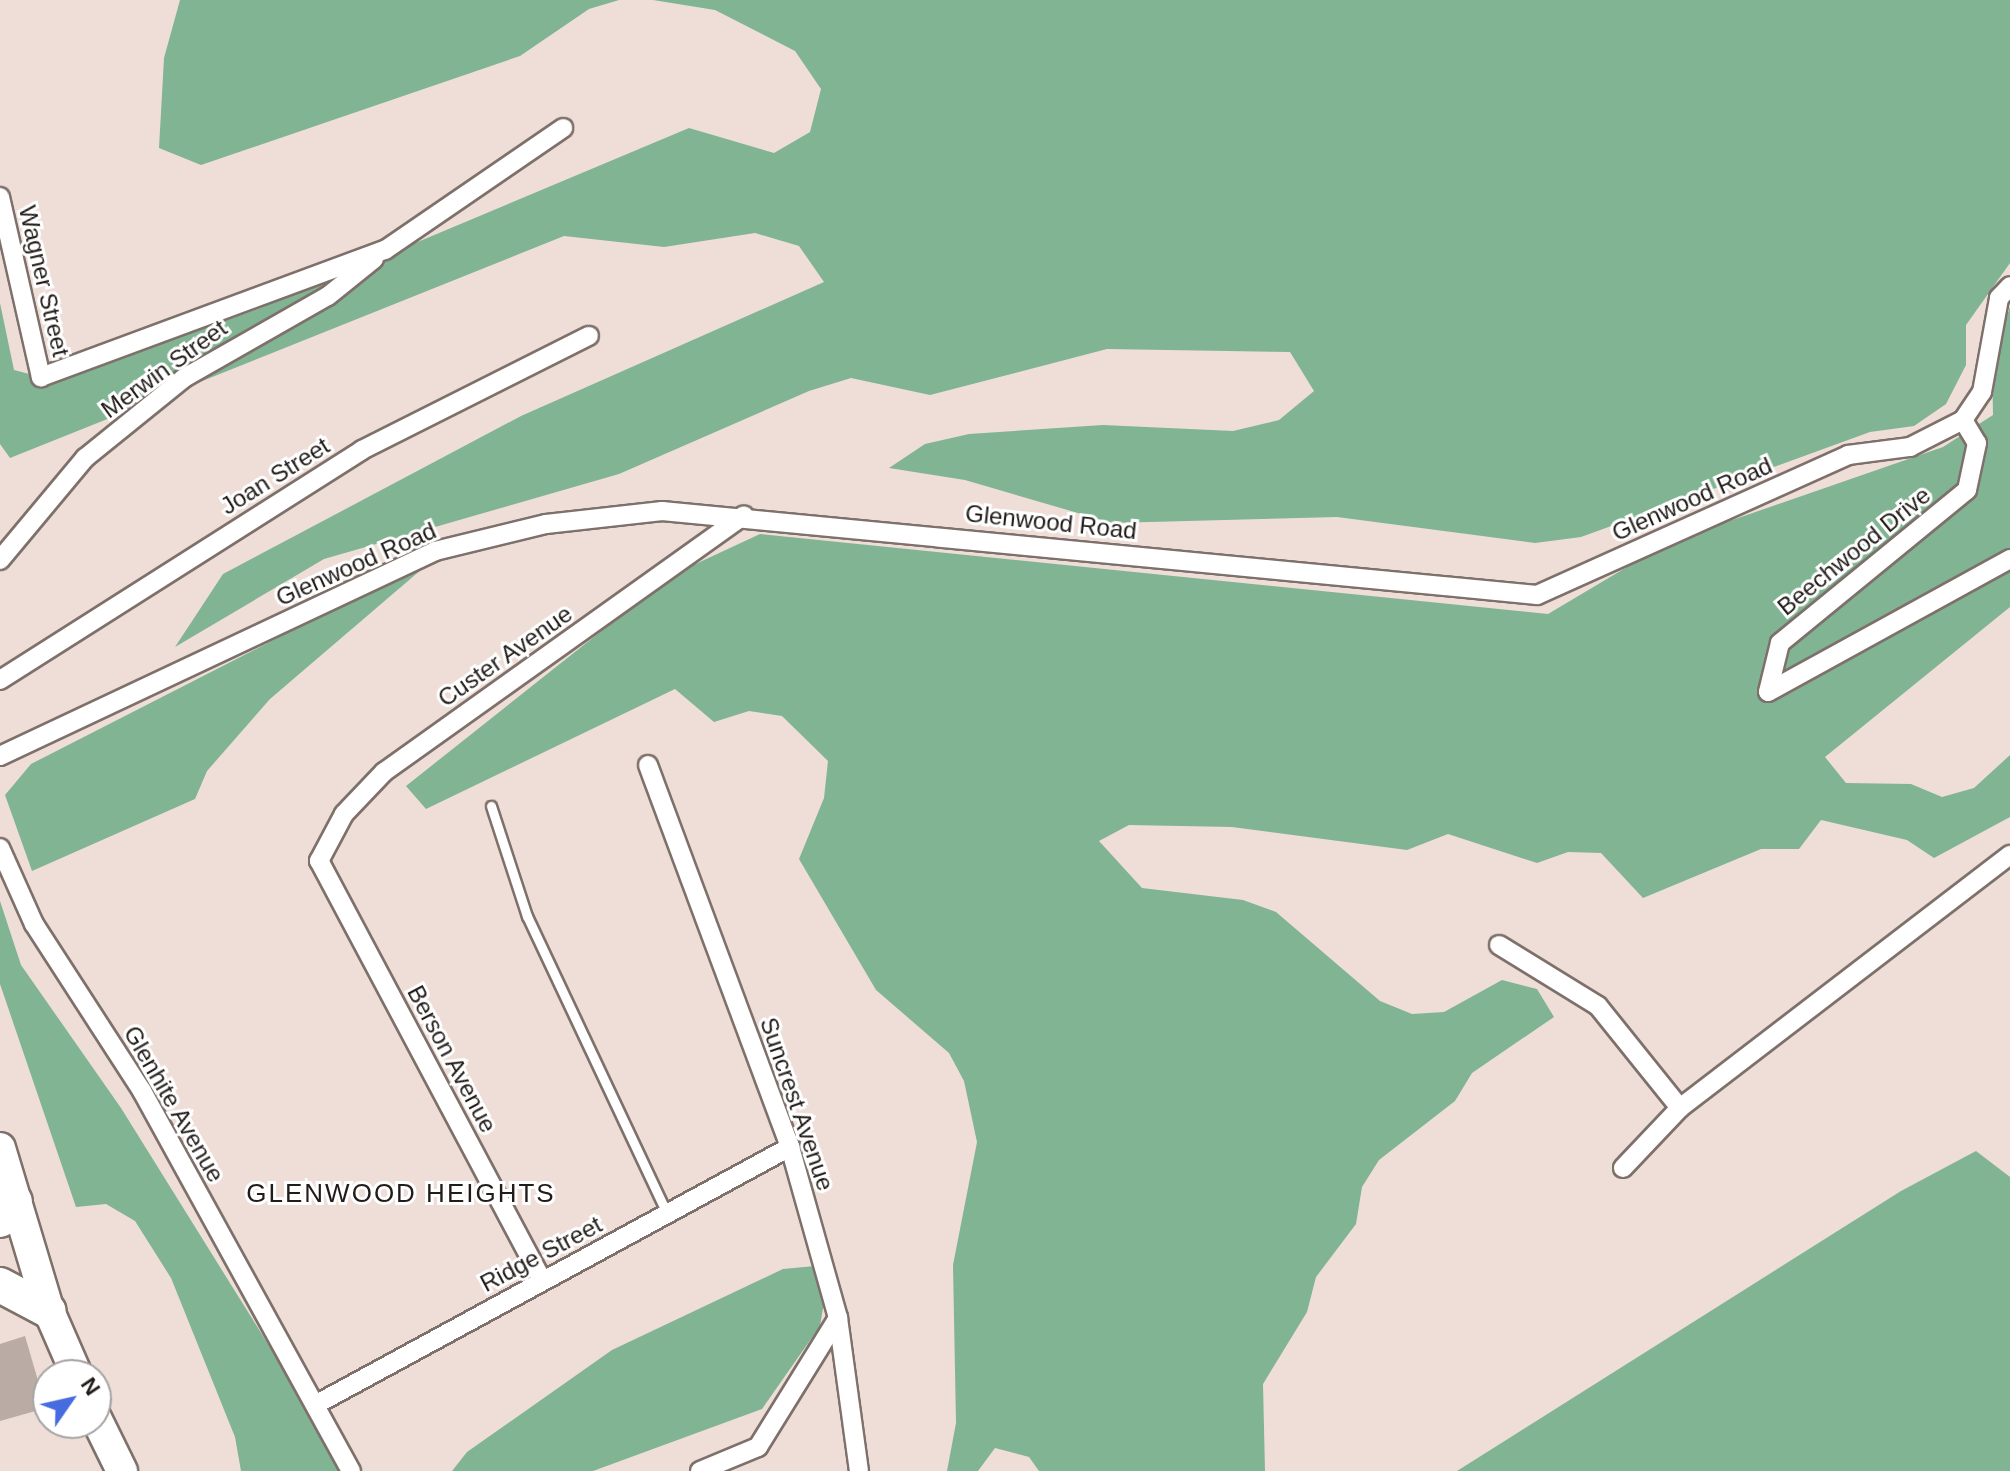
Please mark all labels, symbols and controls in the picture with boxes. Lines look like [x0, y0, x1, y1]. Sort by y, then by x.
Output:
street label: Wagner Street [13, 203, 75, 359]
street label: Merwin Street [96, 314, 232, 424]
street label: Joan Street [215, 431, 335, 521]
street label: Glenwood Road [1608, 451, 1776, 547]
street label: Beechwood Drive [1772, 481, 1936, 621]
street label: Glenwood Road [964, 499, 1138, 545]
street label: Glenwood Road [272, 516, 440, 612]
street label: Custer Avenue [432, 599, 578, 713]
street label: Berson Avenue [401, 980, 503, 1138]
street label: Suncrest Avenue [754, 1013, 840, 1195]
street label: Glenhite Avenue [117, 1020, 231, 1188]
district label: GLENWOOD HEIGHTS [246, 1178, 556, 1210]
street label: Ridge Street [475, 1210, 607, 1298]
north arrow [32, 1359, 112, 1439]
text: N [76, 1373, 105, 1400]

